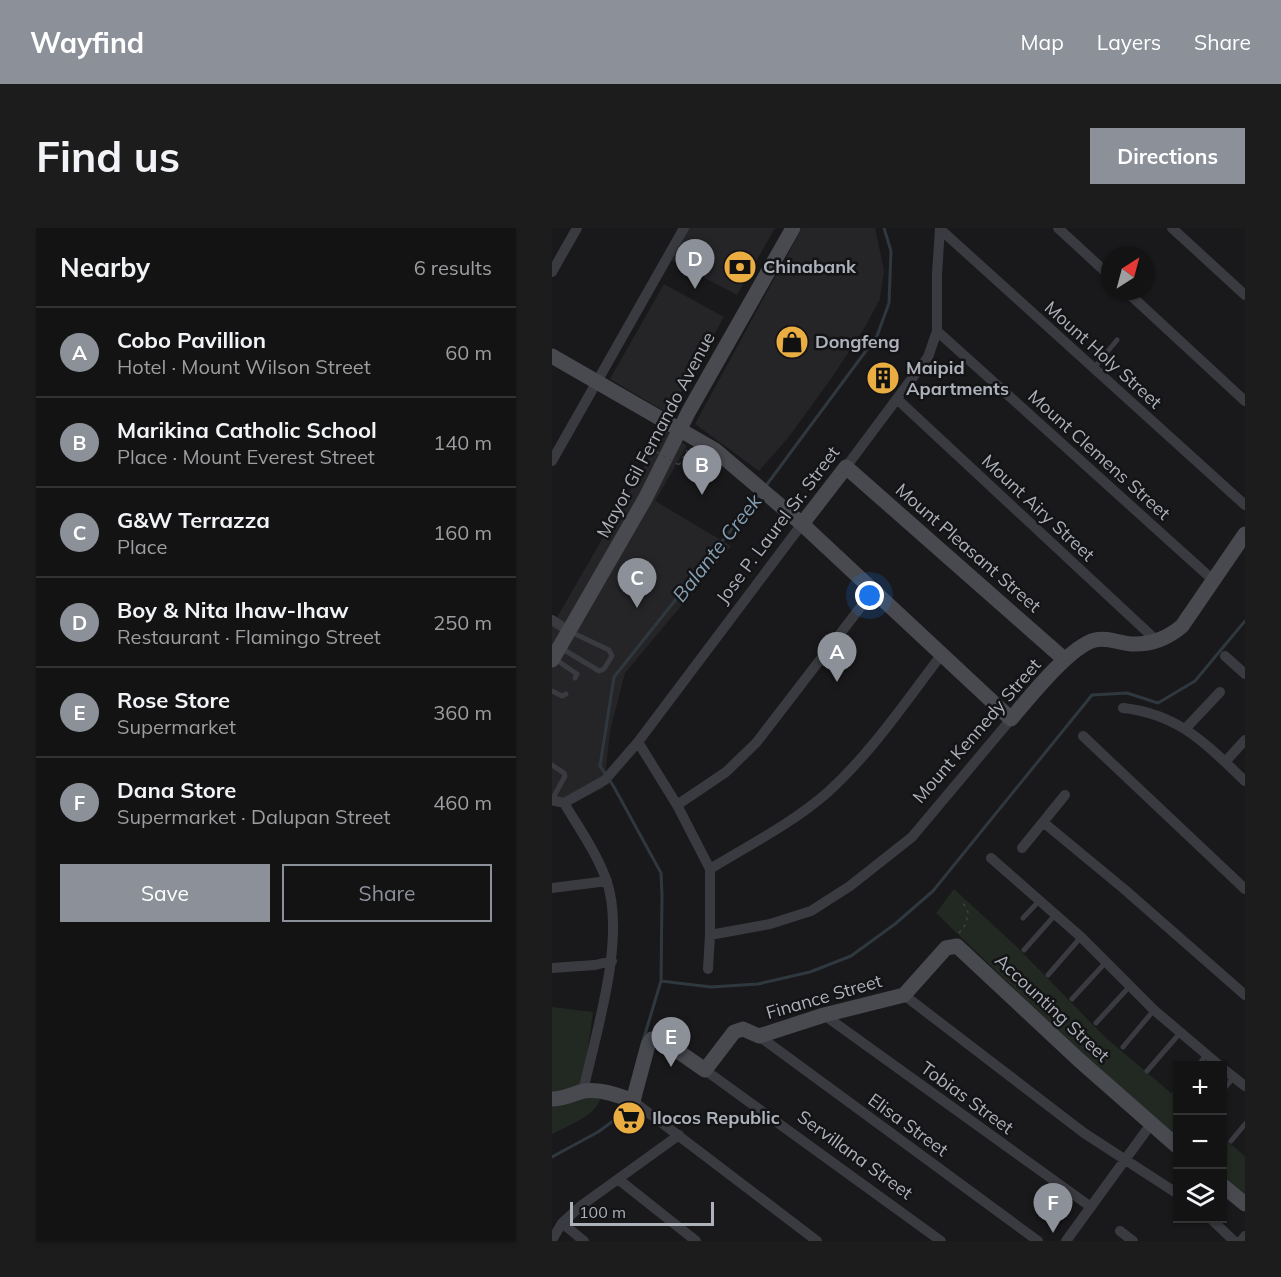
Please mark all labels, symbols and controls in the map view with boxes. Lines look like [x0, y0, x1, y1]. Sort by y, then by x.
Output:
text: Wayfind [30, 25, 144, 60]
text: Map [1021, 29, 1064, 55]
text: Layers [1097, 29, 1161, 55]
text: Share [1194, 29, 1251, 55]
button: Directions [1090, 128, 1245, 184]
text: Find us [36, 130, 180, 183]
pin: D [676, 239, 714, 289]
north arrow [1101, 246, 1155, 300]
bank icon: Chinabank [722, 249, 758, 285]
text: Nearby [60, 251, 150, 284]
text: 6 results [414, 255, 492, 280]
place label: Chinabank [763, 255, 857, 278]
street label: Mount Holy Street [1040, 296, 1167, 413]
shop icon: Dongfeng [774, 324, 810, 360]
text: Cobo Pavillion [117, 326, 266, 354]
street label: Mayor Gil Fernando Avenue [591, 328, 720, 542]
place label: Dongfeng [815, 330, 900, 353]
text: A [72, 340, 87, 365]
text: 60 m [445, 340, 492, 365]
text: Hotel · Mount Wilson Street [117, 354, 371, 379]
place label: Maipid Apartments [906, 356, 1009, 400]
building icon: Maipid Apartments [865, 360, 901, 396]
street label: Mount Clemens Street [1023, 385, 1175, 525]
text: Marikina Catholic School [117, 416, 377, 444]
text: B [73, 430, 86, 455]
text: 140 m [433, 430, 492, 455]
street label: Jose P. Laurel Sr. Street [711, 441, 844, 608]
text: Place · Mount Everest Street [117, 444, 375, 469]
pin: B [682, 446, 722, 495]
street label: Mount Airy Street [977, 449, 1100, 566]
street label: Mount Pleasant Street [891, 478, 1046, 617]
water label: Balante Creek [667, 488, 767, 607]
text: G&W Terrazza [117, 506, 270, 534]
text: C [73, 520, 86, 545]
text: 160 m [433, 520, 492, 545]
text: Place [117, 534, 167, 559]
pin: C [618, 558, 656, 608]
your location [855, 581, 884, 610]
text: Boy & Nita Ihaw-Ihaw [117, 596, 349, 624]
text: D [72, 610, 87, 635]
text: 250 m [433, 610, 492, 635]
text: Restaurant · Flamingo Street [117, 624, 381, 649]
pin: A [818, 632, 856, 682]
street label: Mount Kennedy Street [907, 654, 1046, 808]
text: Rose Store [117, 686, 230, 714]
text: E [74, 700, 85, 725]
text: 360 m [433, 700, 492, 725]
text: Supermarket [117, 714, 236, 739]
text: Dana Store [117, 776, 236, 804]
text: F [74, 790, 85, 815]
text: 460 m [433, 790, 492, 815]
text: Supermarket · Dalupan Street [117, 804, 390, 829]
button: Save [60, 864, 270, 922]
button: Share [282, 864, 492, 922]
street label: Accounting Street [990, 949, 1114, 1067]
street label: Finance Street [763, 969, 884, 1024]
pin: E [652, 1018, 690, 1067]
street label: Tobias Street [916, 1056, 1018, 1139]
map controls [1173, 1061, 1227, 1223]
button: + [1173, 1061, 1227, 1115]
street label: Elisa Street [864, 1088, 953, 1161]
supermarket icon: Ilocos Republic [611, 1100, 647, 1136]
street label: Servillana Street [793, 1105, 918, 1204]
place label: Ilocos Republic [652, 1106, 780, 1129]
button: − [1173, 1115, 1227, 1169]
button: layers [1173, 1169, 1227, 1223]
pin: F [1034, 1184, 1072, 1233]
scale bar [570, 1199, 714, 1226]
text: 100 m [579, 1202, 626, 1222]

